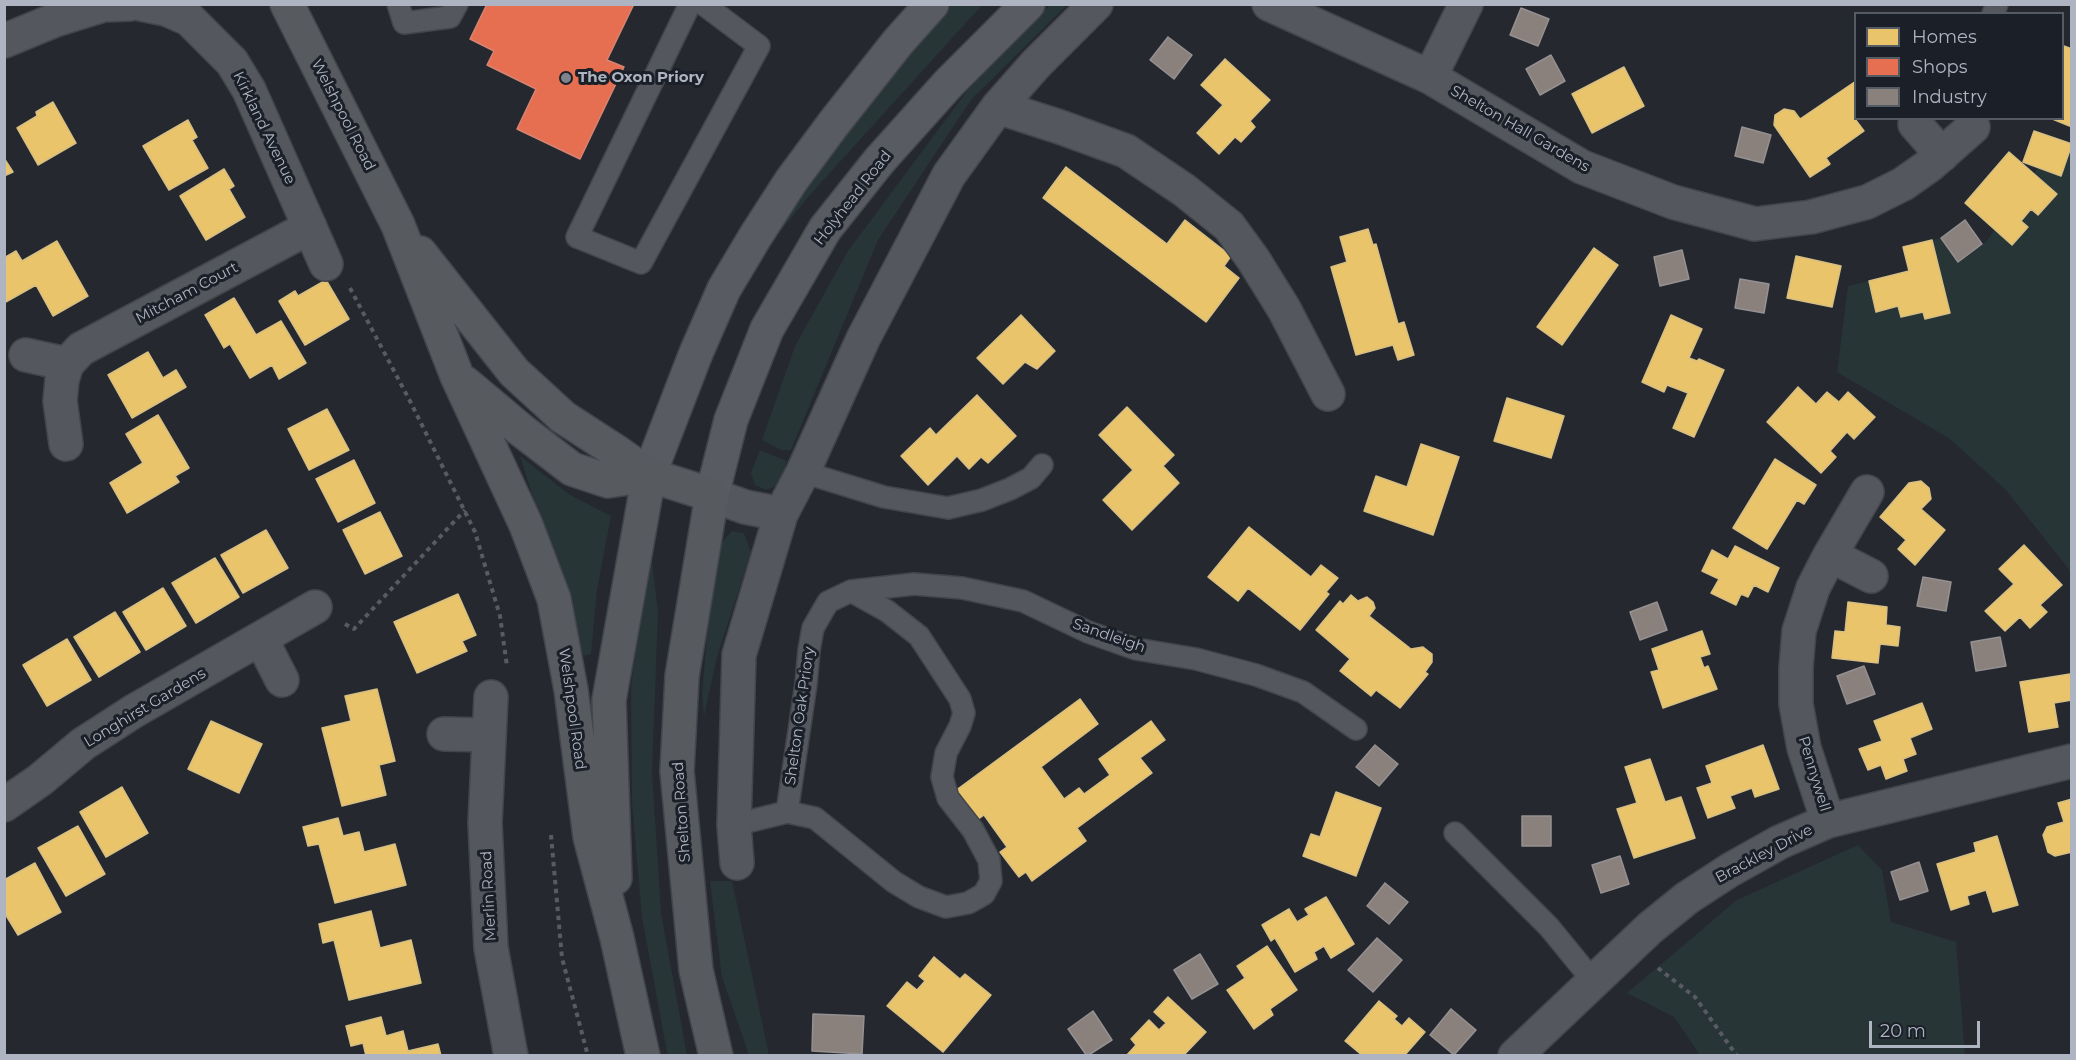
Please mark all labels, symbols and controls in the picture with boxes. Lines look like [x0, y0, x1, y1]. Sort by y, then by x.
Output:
legend [1854, 12, 2064, 120]
text: Homes [1912, 26, 1977, 48]
street label: Welshpool Road [307, 56, 379, 174]
text: Shops [1912, 56, 1968, 78]
street label: Kirkland Avenue [229, 69, 299, 187]
place label: The Oxon Priory [578, 69, 704, 87]
marker: The Oxon Priory [559, 71, 573, 85]
street label: Shelton Hall Gardens [1447, 82, 1593, 176]
text: Industry [1912, 86, 1987, 108]
street label: Holyhead Road [811, 147, 895, 249]
street label: Mitcham Court [133, 258, 241, 328]
street label: Sandleigh [1070, 615, 1148, 657]
street label: Shelton Oak Priory [781, 646, 819, 786]
street label: Welshpool Road [555, 647, 589, 771]
street label: Longhirst Gardens [81, 664, 209, 752]
street label: Pennywell [1794, 734, 1834, 814]
street label: Shelton Road [670, 761, 694, 863]
street label: Brackley Drive [1712, 821, 1816, 887]
street label: Merlin Road [478, 850, 500, 942]
scale bar [1872, 1009, 1983, 1047]
text: 20 m [1880, 1020, 1926, 1042]

